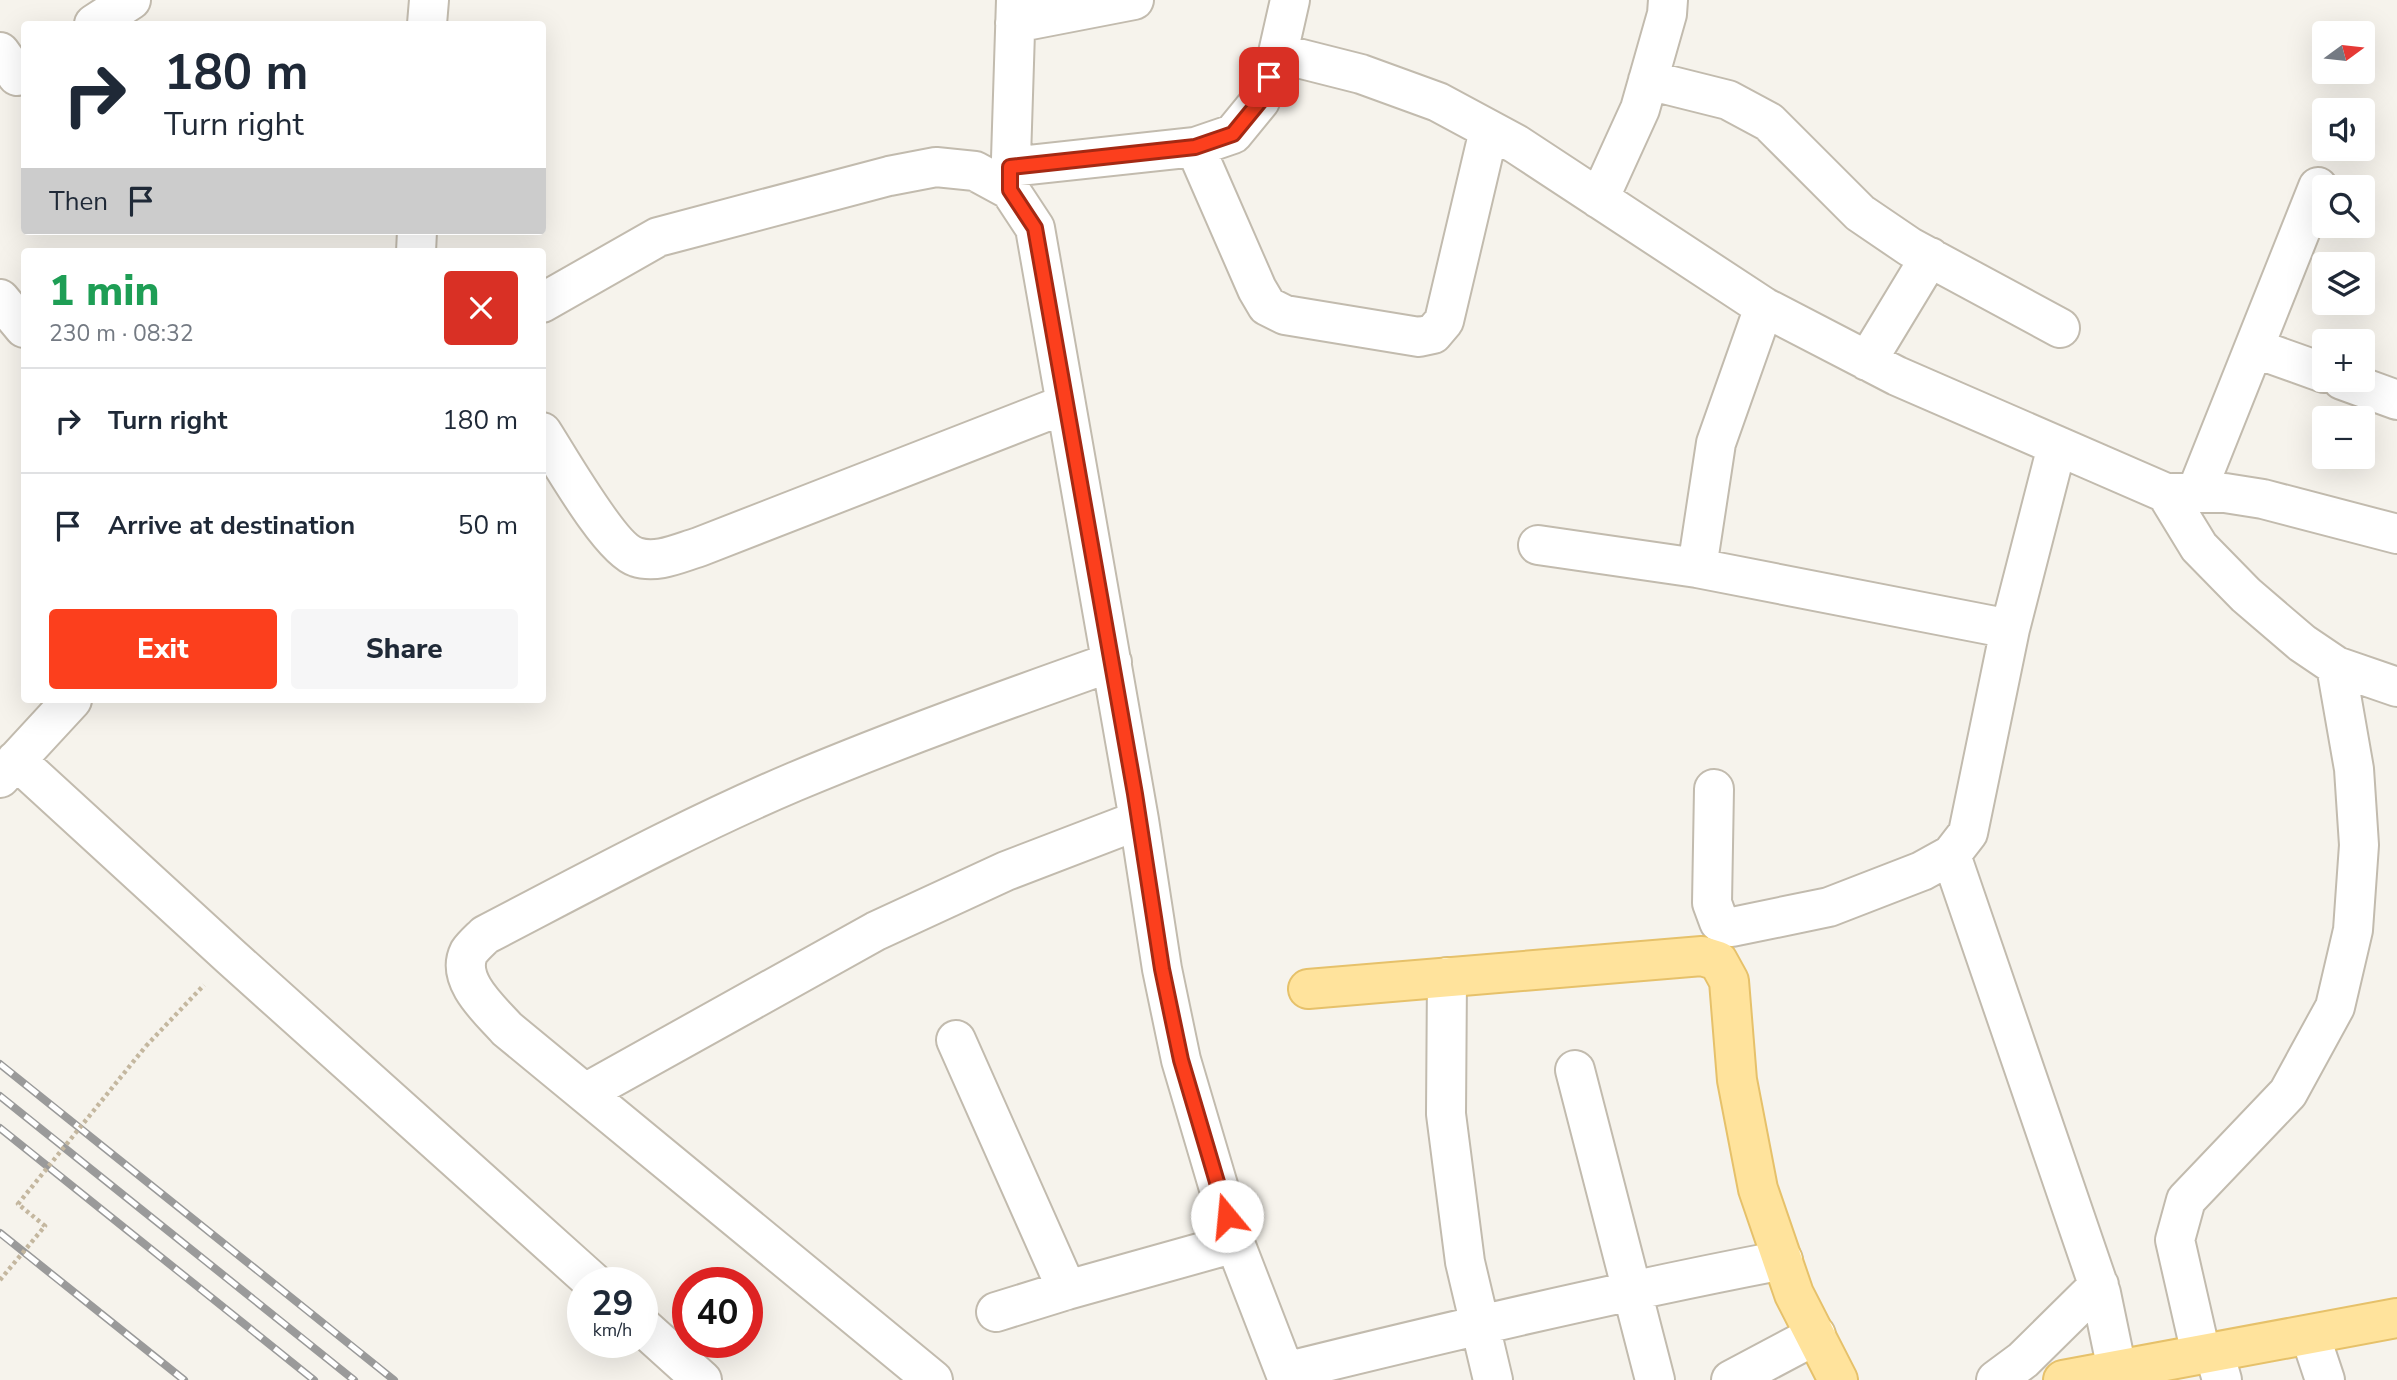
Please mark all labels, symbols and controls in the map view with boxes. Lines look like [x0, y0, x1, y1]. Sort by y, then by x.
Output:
north arrow [2312, 21, 2375, 84]
map controls [2312, 21, 2375, 469]
text: 180 m [164, 39, 308, 106]
pin [1239, 47, 1299, 107]
icon: right [49, 49, 140, 140]
icon: arrive [1250, 58, 1288, 96]
button: sound [2312, 98, 2375, 161]
text: Turn right [164, 103, 304, 146]
button: search [2312, 175, 2375, 238]
icon: arrive [122, 182, 160, 220]
text: Then [49, 184, 108, 219]
button: layers [2312, 252, 2375, 315]
text: 1 min [49, 263, 159, 320]
button: close [444, 271, 518, 345]
text: 230 m · 08:32 [49, 318, 194, 349]
button: + [2312, 329, 2375, 392]
icon: right [49, 402, 87, 440]
text: Turn right [108, 403, 227, 438]
text: 180 m [442, 403, 518, 438]
button: − [2312, 406, 2375, 469]
icon: arrive [49, 507, 87, 545]
text: Arrive at destination [108, 508, 355, 543]
text: 50 m [458, 508, 518, 543]
button: Exit [49, 609, 277, 689]
button: Share [291, 609, 518, 689]
position arrow [1190, 1179, 1264, 1253]
speed limit sign: 40 [672, 1267, 763, 1358]
text: 29 [591, 1280, 634, 1327]
text: km/h [593, 1318, 632, 1342]

